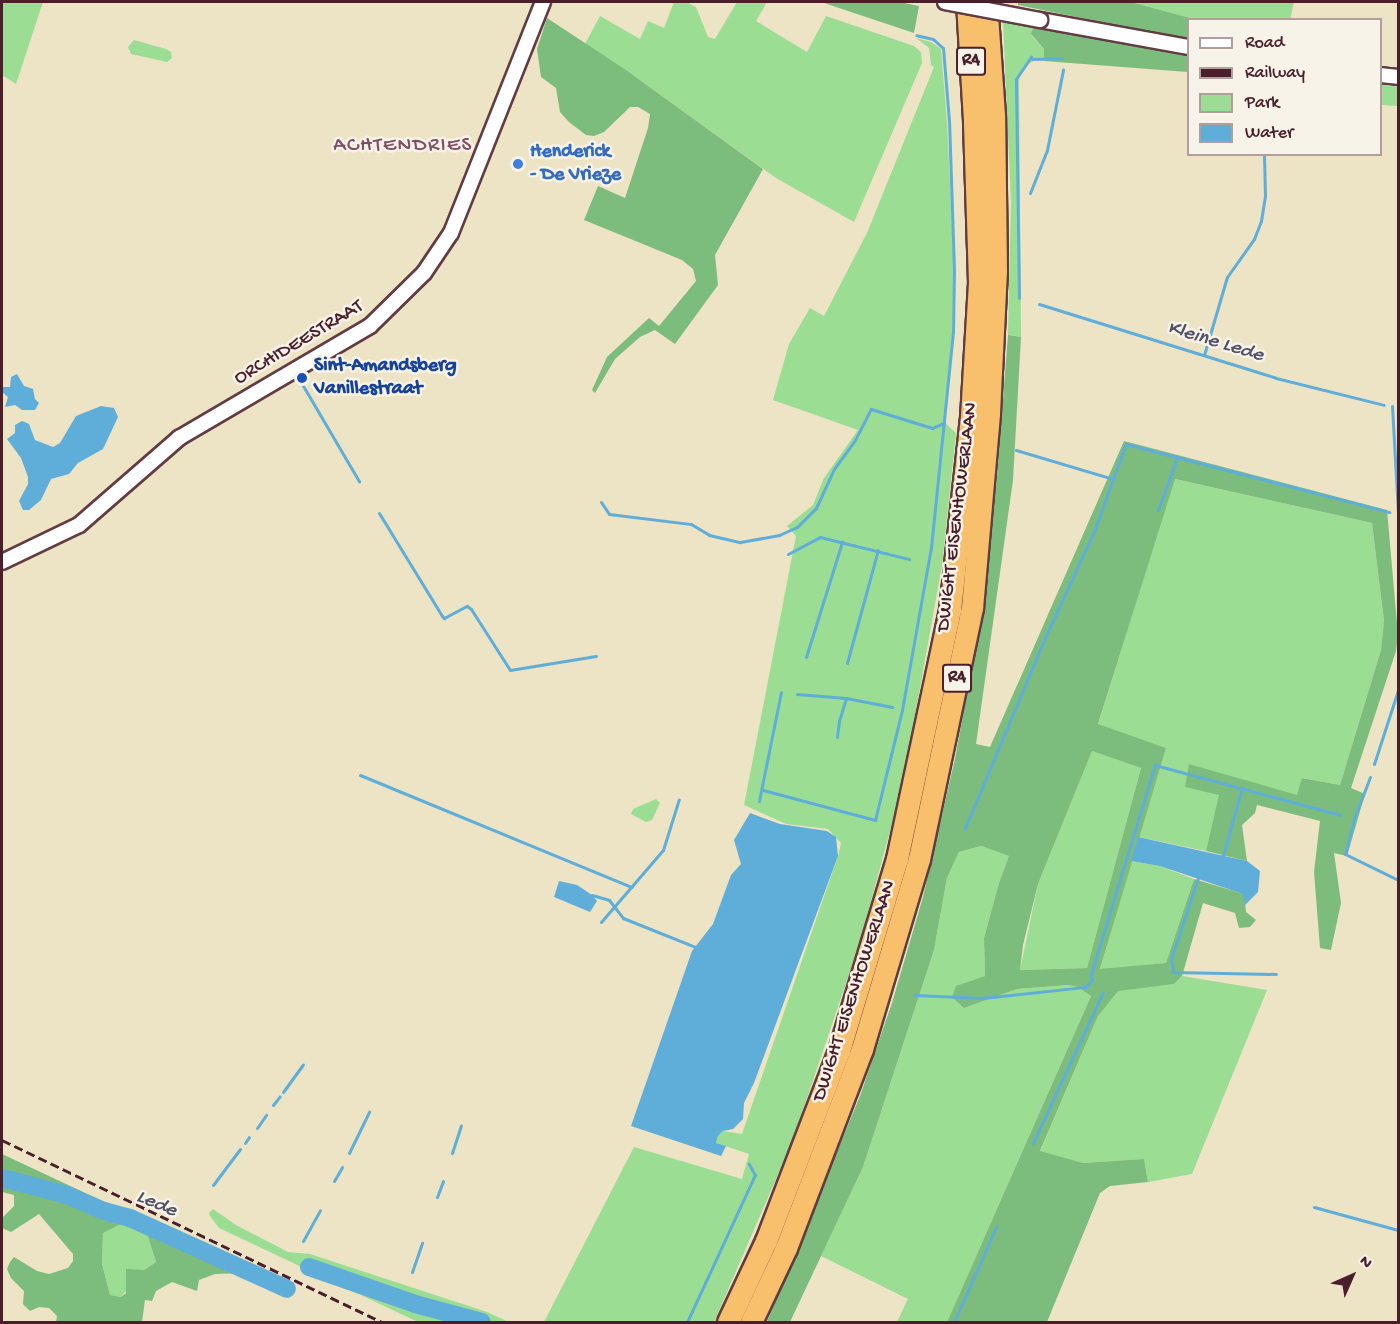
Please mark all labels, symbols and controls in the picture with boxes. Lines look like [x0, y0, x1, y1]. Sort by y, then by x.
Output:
legend [1187, 18, 1382, 156]
text: Road [1245, 33, 1284, 54]
road number: R4 [956, 46, 986, 76]
text: Railway [1245, 63, 1305, 84]
text: Park [1245, 93, 1279, 114]
text: Water [1245, 123, 1293, 144]
district label: ACHTENDRIES [333, 134, 473, 160]
place label: Henderick - De Vrieze [530, 140, 621, 187]
marker: Henderick - De Vrieze [511, 157, 525, 171]
street label: ORCHIDEESTRAAT [230, 295, 368, 391]
water label: Kleine Lede [1164, 316, 1266, 370]
place label: Sint-Amandsberg Vanillestraat [314, 354, 457, 401]
marker: Sint-Amandsberg Vanillestraat [295, 371, 309, 385]
street label: DWIGHT EISENHOWERLAAN [932, 401, 984, 633]
road number: R4 [942, 663, 972, 693]
street label: DWIGHT EISENHOWERLAAN [808, 878, 902, 1104]
water label: Lede [132, 1185, 180, 1225]
north arrow [1322, 1246, 1382, 1306]
text: N [1355, 1252, 1375, 1273]

